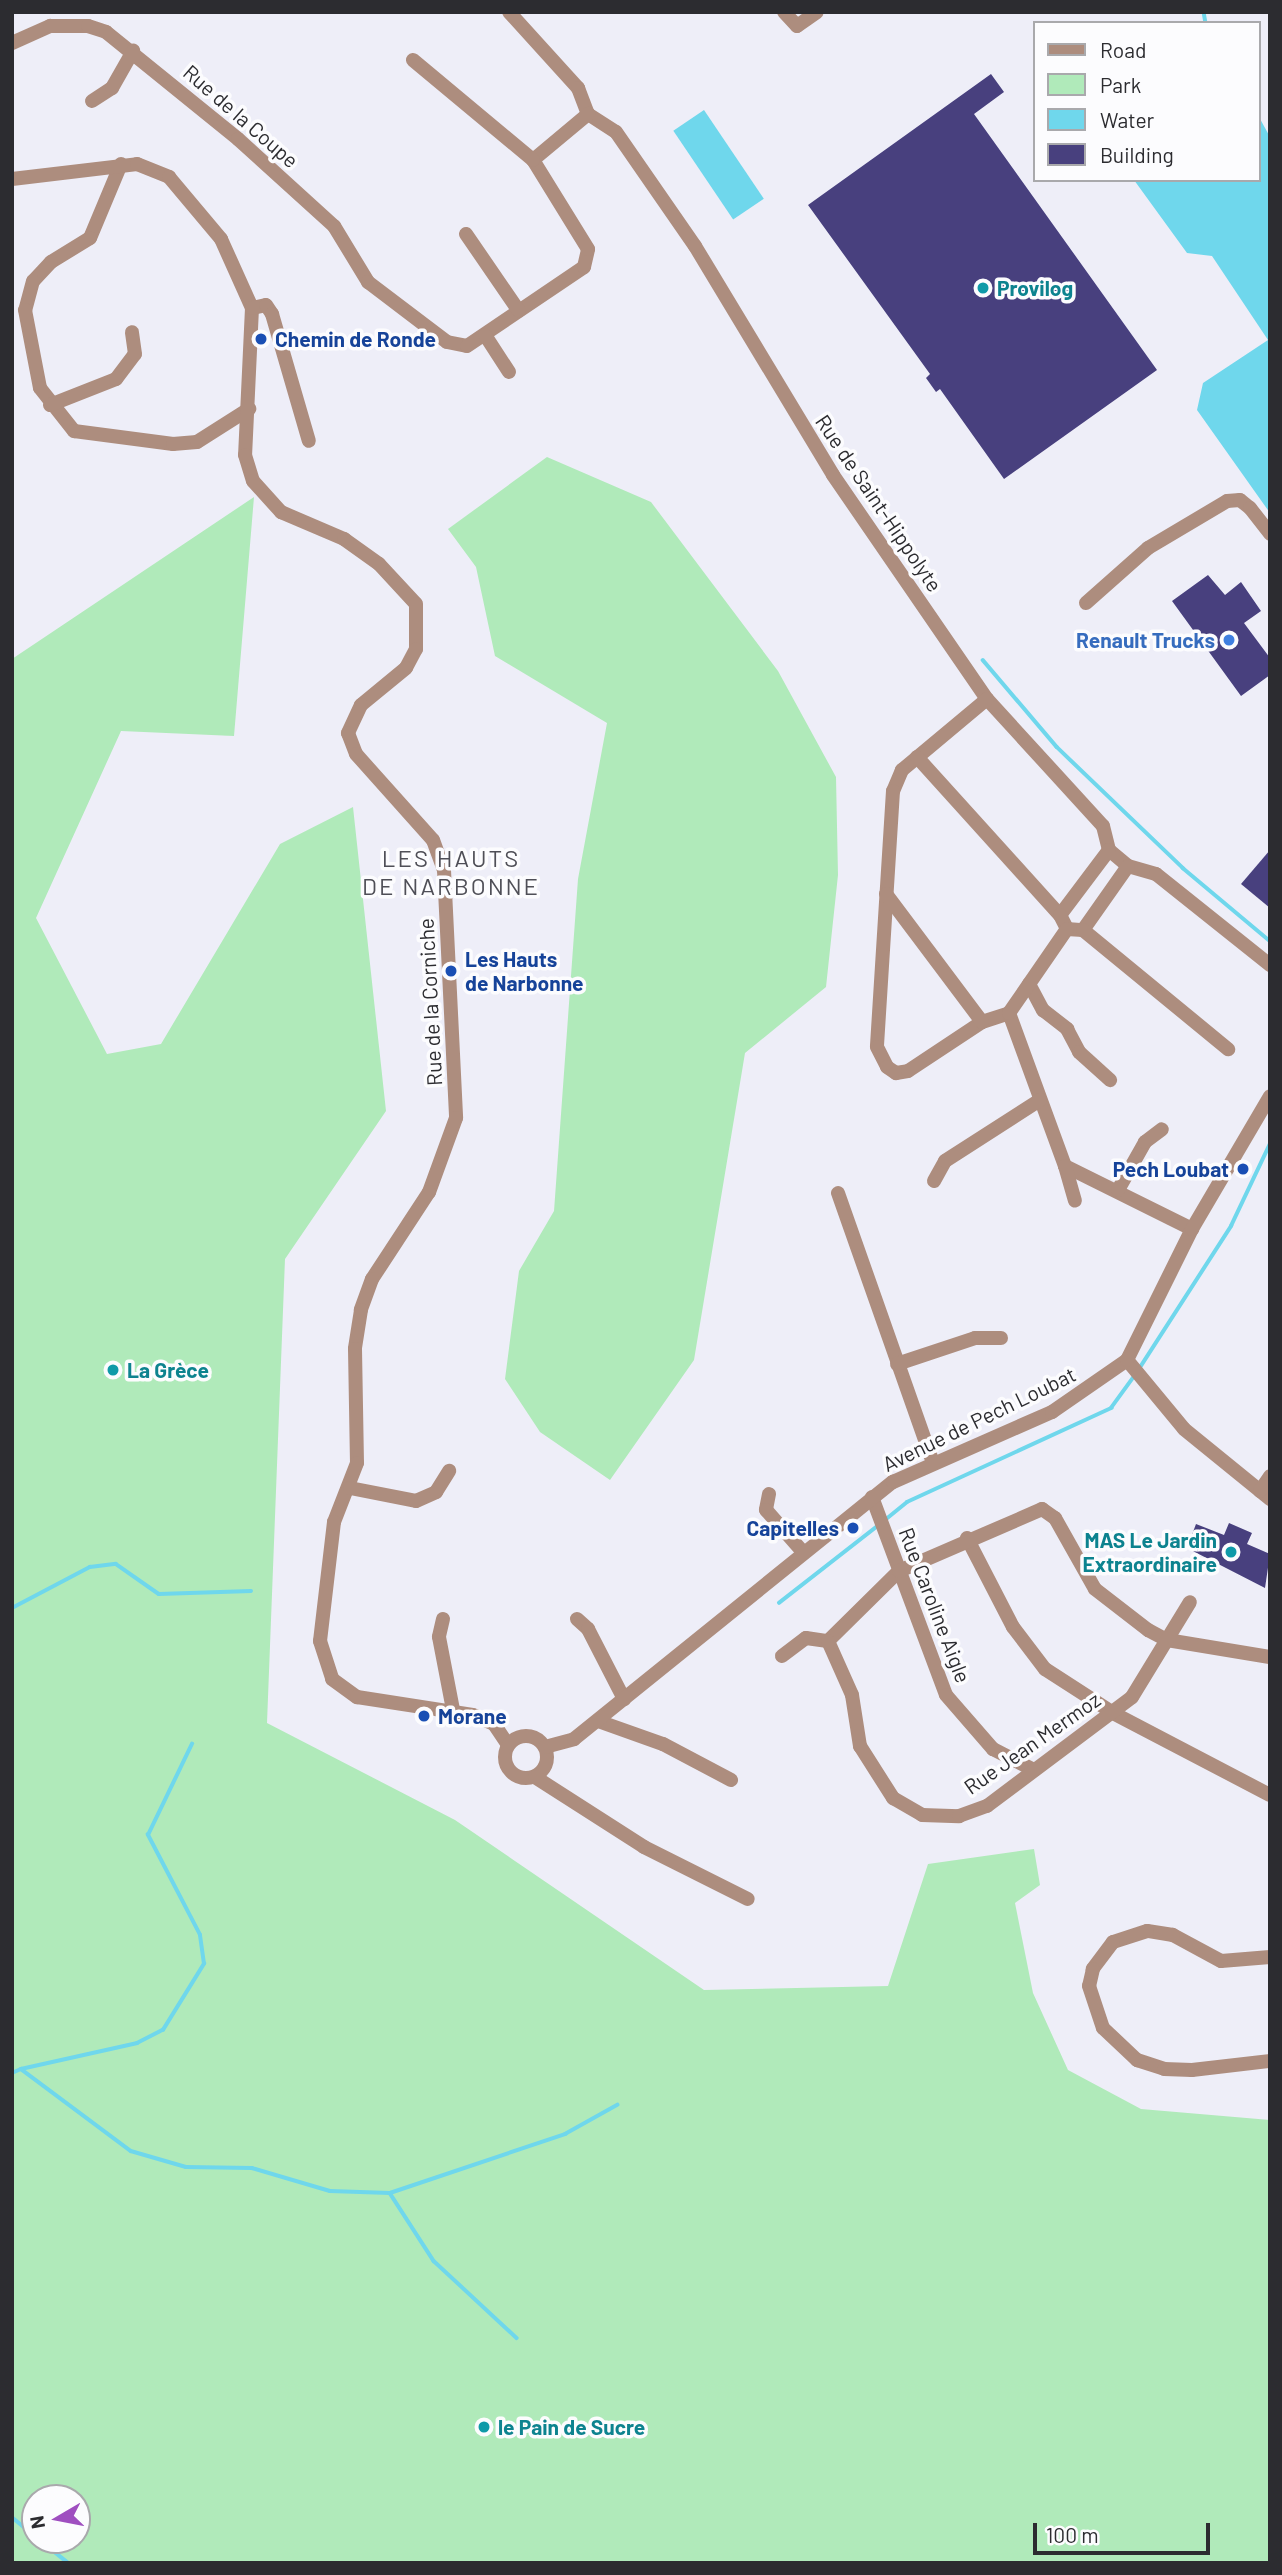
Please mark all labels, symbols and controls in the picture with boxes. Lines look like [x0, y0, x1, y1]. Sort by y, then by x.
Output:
legend [1034, 21, 1261, 182]
text: Road [1100, 37, 1146, 62]
street label: Rue de la Coupe [178, 59, 304, 173]
text: Park [1100, 72, 1141, 97]
text: Water [1100, 107, 1154, 132]
text: Building [1100, 142, 1174, 167]
place label: Provilog [997, 275, 1073, 301]
marker: Provilog [975, 280, 991, 296]
place label: Chemin de Ronde [275, 326, 436, 352]
marker: Chemin de Ronde [253, 331, 269, 347]
street label: Rue de Saint-Hippolyte [810, 410, 948, 596]
place label: Renault Trucks [1076, 627, 1215, 653]
marker: Renault Trucks [1221, 632, 1237, 648]
district label: LES HAUTS DE NARBONNE [363, 844, 539, 900]
street label: Rue de la Corniche [413, 918, 447, 1086]
place label: Les Hauts de Narbonne [465, 946, 584, 996]
marker: Les Hauts de Narbonne [443, 963, 459, 979]
place label: Pech Loubat [1113, 1156, 1229, 1182]
marker: Pech Loubat [1235, 1161, 1251, 1177]
place label: La Grèce [127, 1357, 209, 1383]
street label: Avenue de Pech Loubat [878, 1361, 1080, 1477]
marker: La Grèce [105, 1362, 121, 1378]
place label: Capitelles [747, 1515, 839, 1541]
marker: Capitelles [845, 1520, 861, 1536]
street label: Rue Caroline Aigle [894, 1524, 976, 1686]
place label: MAS Le Jardin Extraordinaire [1083, 1527, 1217, 1577]
marker: MAS Le Jardin Extraordinaire [1223, 1544, 1239, 1560]
street label: Rue Jean Mermoz [959, 1687, 1105, 1799]
place label: Morane [438, 1703, 507, 1729]
marker: Morane [416, 1708, 432, 1724]
place label: le Pain de Sucre [498, 2414, 645, 2440]
marker: le Pain de Sucre [476, 2419, 492, 2435]
north arrow [21, 2484, 91, 2554]
scale bar [1037, 2508, 1214, 2552]
text: N [24, 2514, 49, 2531]
text: 100 m [1046, 2522, 1099, 2547]

